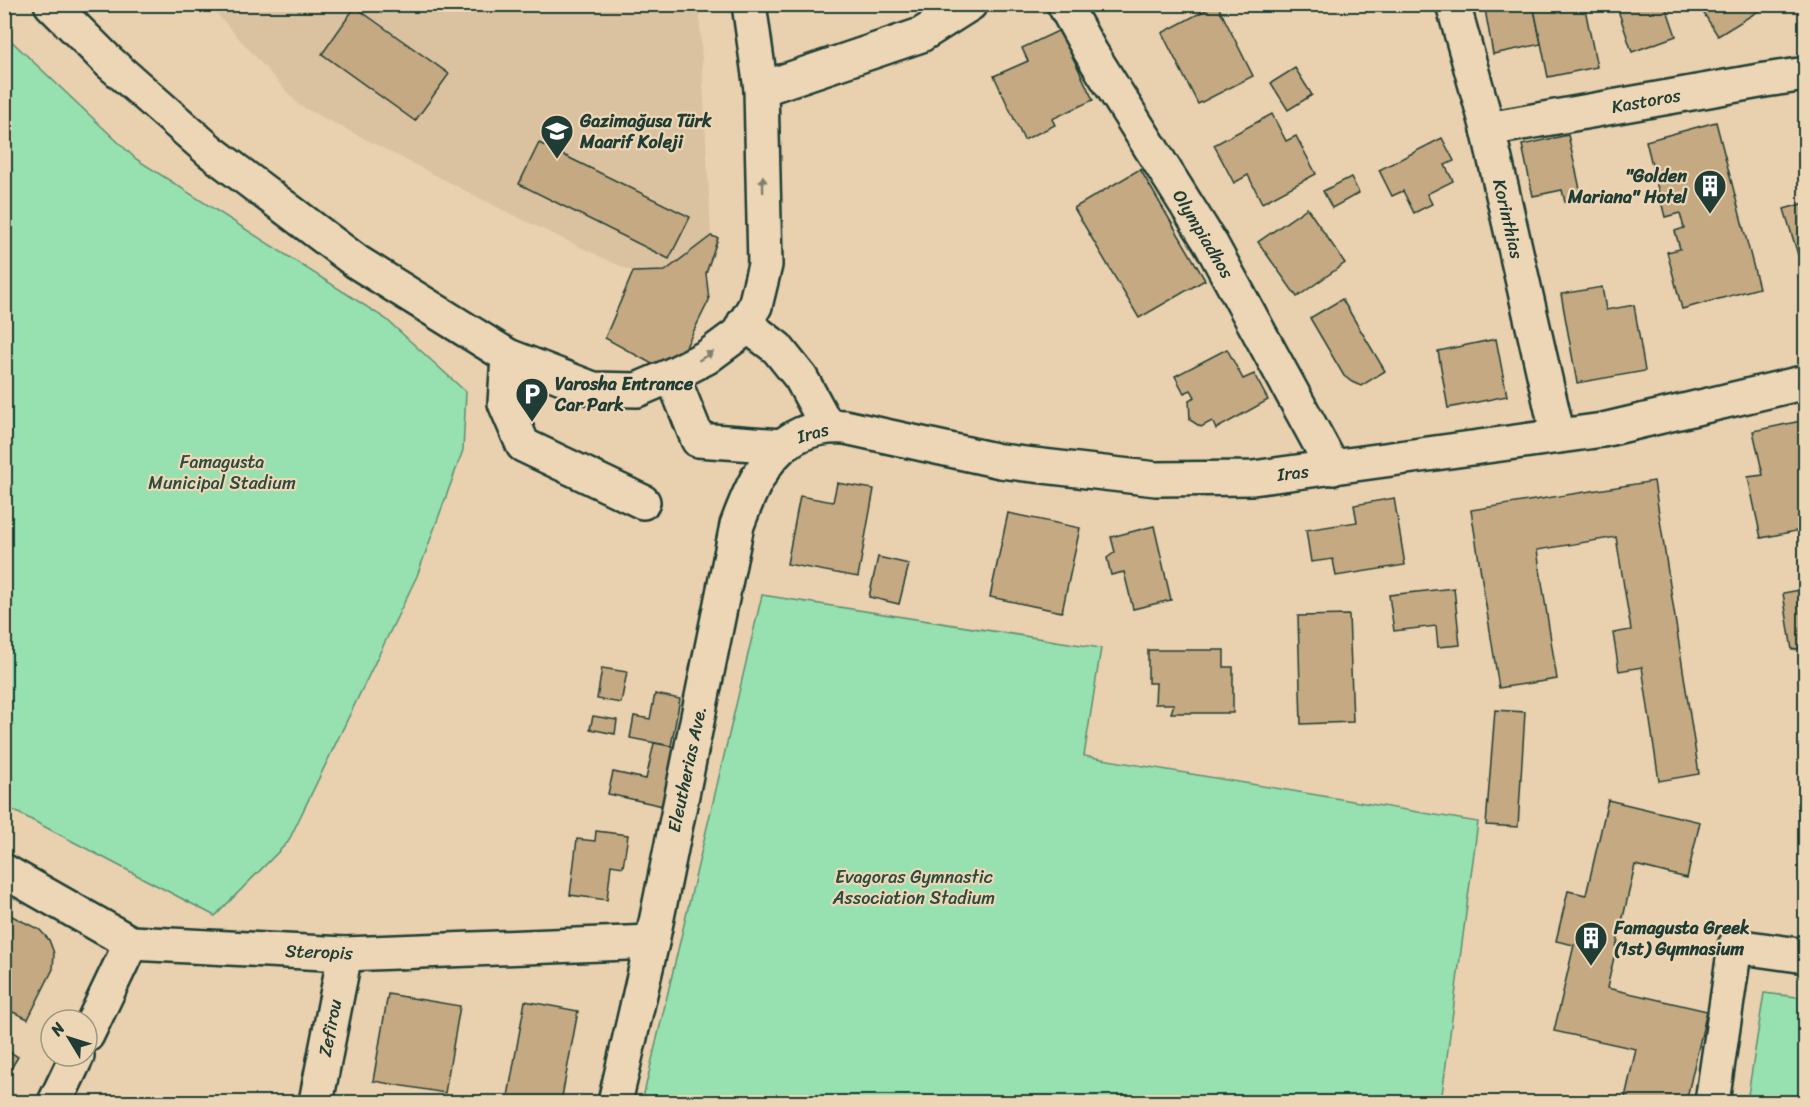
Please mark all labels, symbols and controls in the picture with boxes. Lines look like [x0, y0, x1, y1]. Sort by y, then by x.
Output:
street label: Kastoros [1609, 79, 1684, 123]
place label: Gazimağusa Türk Maarif Koleji [579, 105, 712, 158]
school or university icon: Gazimağusa Türk Maarif Koleji [539, 113, 575, 160]
place label: "Golden Mariana" Hotel [1567, 160, 1688, 213]
building icon: "Golden Mariana" Hotel [1692, 168, 1728, 215]
one-way arrow [759, 175, 768, 194]
street label: Korinthias [1483, 176, 1533, 263]
street label: Olympiadhos [1164, 183, 1243, 286]
one-way arrow [698, 351, 714, 362]
place label: Varosha Entrance Car Park [554, 368, 694, 421]
parking icon: Varosha Entrance Car Park [514, 376, 550, 423]
street label: Iras [792, 413, 833, 453]
park label: Famagusta Municipal Stadium [148, 446, 296, 499]
street label: Iras [1274, 455, 1311, 491]
street label: Eleutherias Ave. [658, 703, 716, 835]
park label: Evagoras Gymnastic Association Stadium [832, 861, 995, 914]
place label: Famagusta Greek (1st) Gymnasium [1613, 912, 1750, 965]
building icon: Famagusta Greek (1st) Gymnasium [1573, 920, 1609, 967]
street label: Steropis [285, 935, 354, 969]
street label: Zefirou [309, 996, 351, 1060]
north arrow [39, 1008, 99, 1068]
text: N [42, 1015, 73, 1043]

